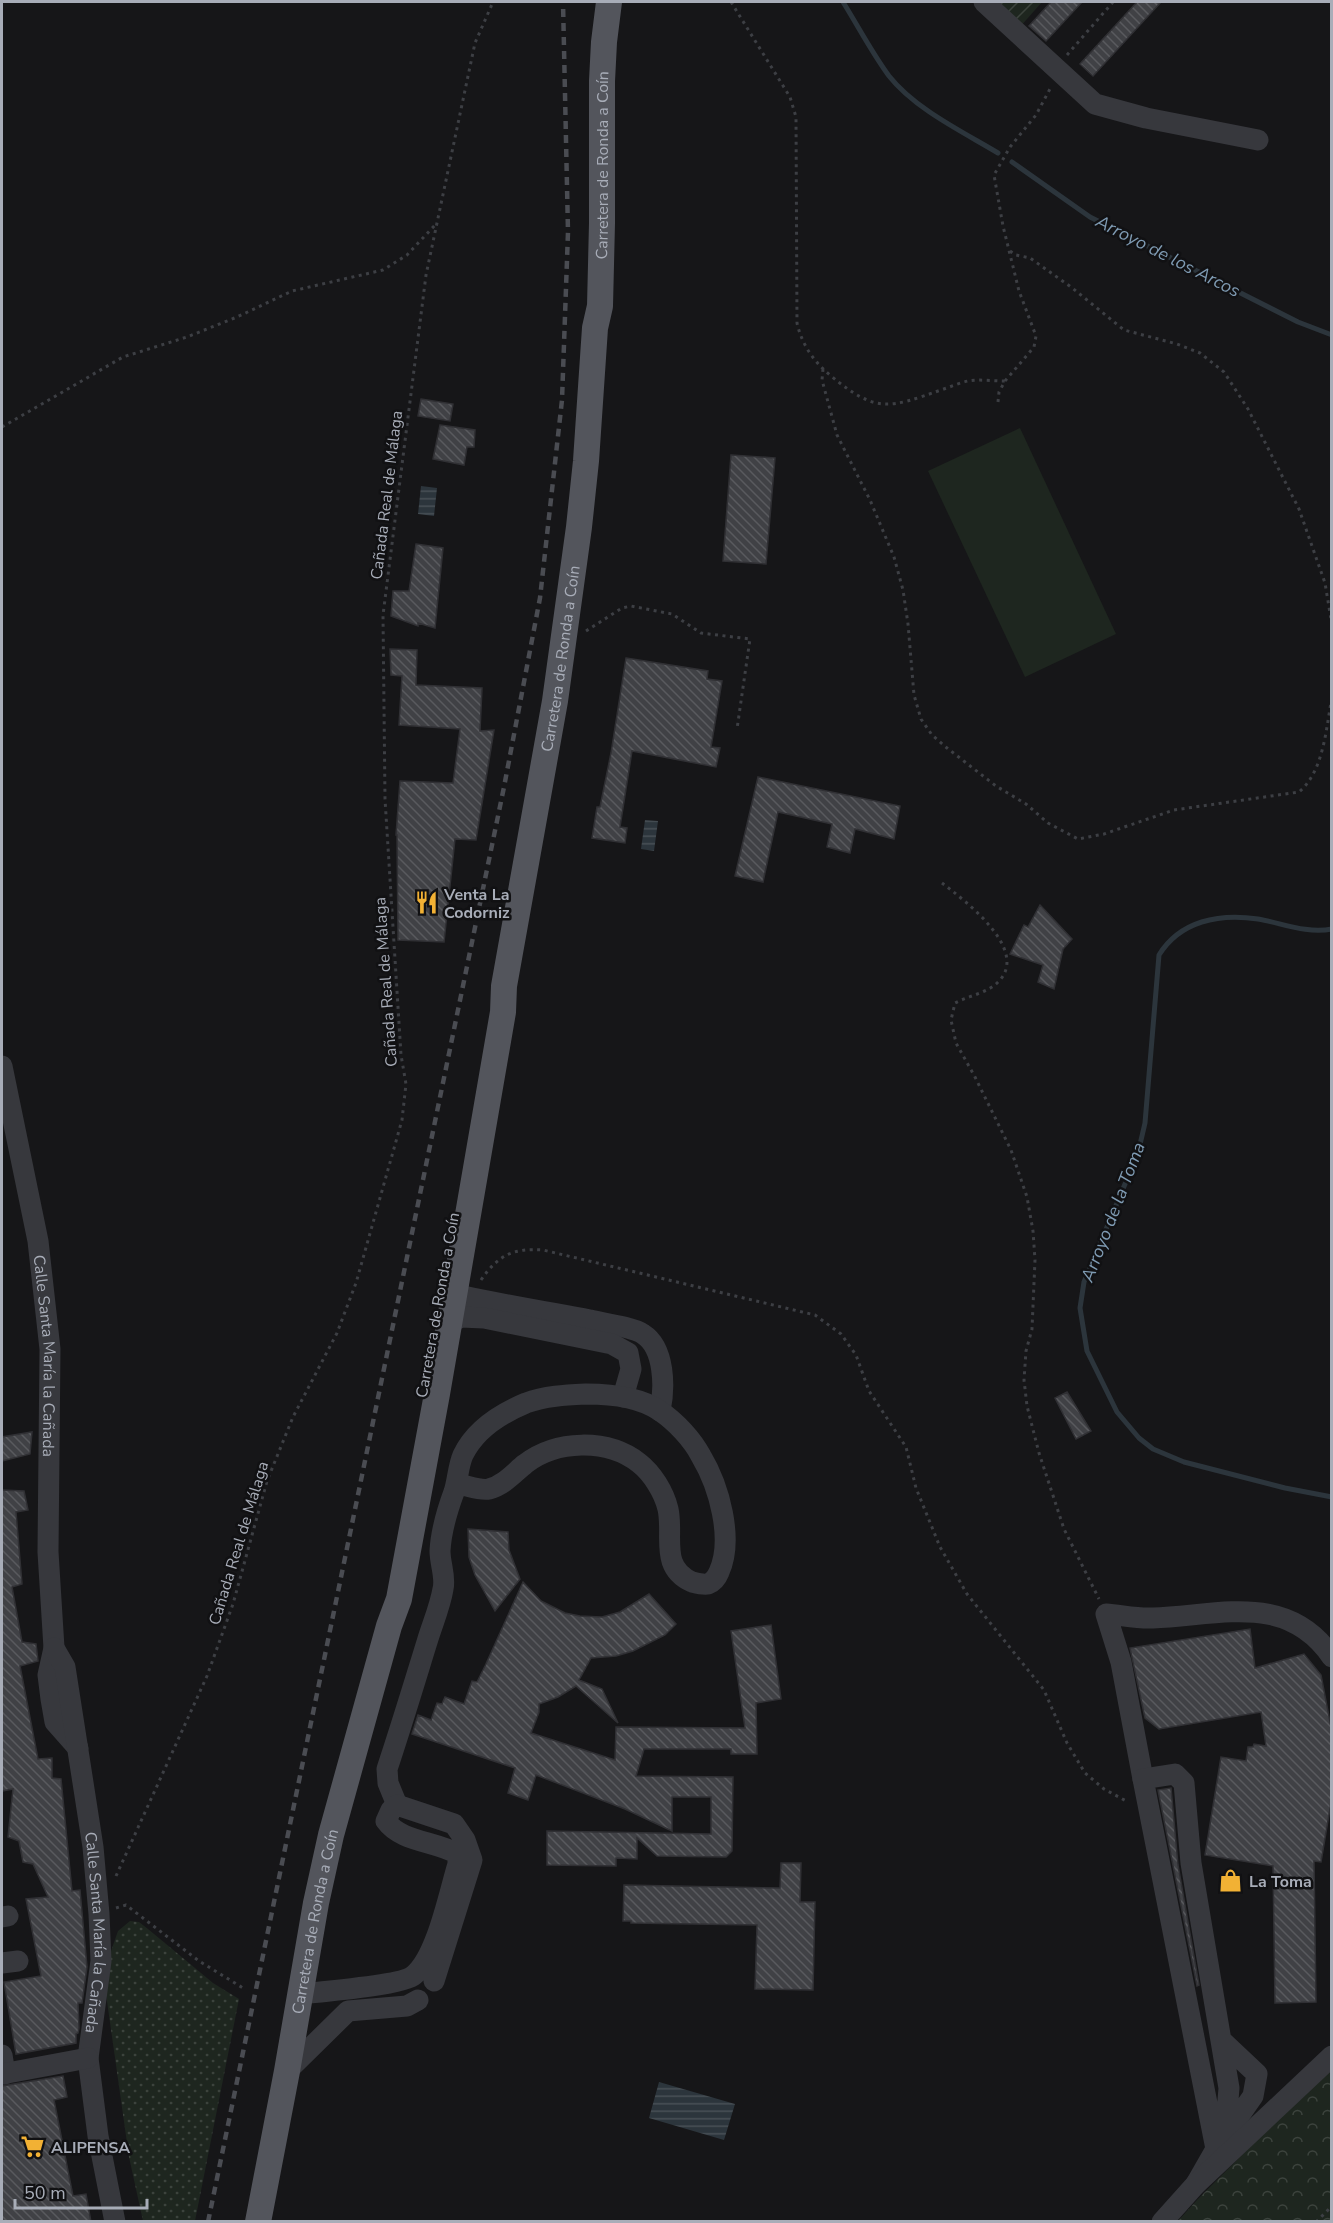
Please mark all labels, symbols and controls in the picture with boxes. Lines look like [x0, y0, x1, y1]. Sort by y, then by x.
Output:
street label: Carretera de Ronda a Coín [591, 71, 614, 260]
water label: Arroyo de los Arcos [1091, 209, 1244, 303]
street label: Cañada Real de Málaga [366, 409, 408, 581]
street label: Carretera de Ronda a Coín [536, 564, 586, 754]
place label: Venta La Codorniz [443, 884, 510, 924]
restaurant icon: Venta La Codorniz [413, 890, 439, 916]
street label: Cañada Real de Málaga [369, 896, 403, 1068]
water label: Arroyo de la Toma [1075, 1139, 1151, 1286]
street label: Carretera de Ronda a Coín [411, 1211, 465, 1400]
street label: Calle Santa María la Cañada [28, 1254, 61, 1457]
street label: Cañada Real de Málaga [204, 1459, 274, 1628]
street label: Carretera de Ronda a Coín [287, 1826, 344, 2016]
street label: Calle Santa María la Cañada [79, 1830, 111, 2035]
shop icon: La Toma [1218, 1868, 1244, 1894]
place label: La Toma [1249, 1871, 1312, 1893]
supermarket icon: ALIPENSA [20, 2134, 46, 2160]
place label: ALIPENSA [51, 2137, 130, 2159]
scale bar [15, 2172, 147, 2210]
text: 50 m [24, 2181, 66, 2205]

